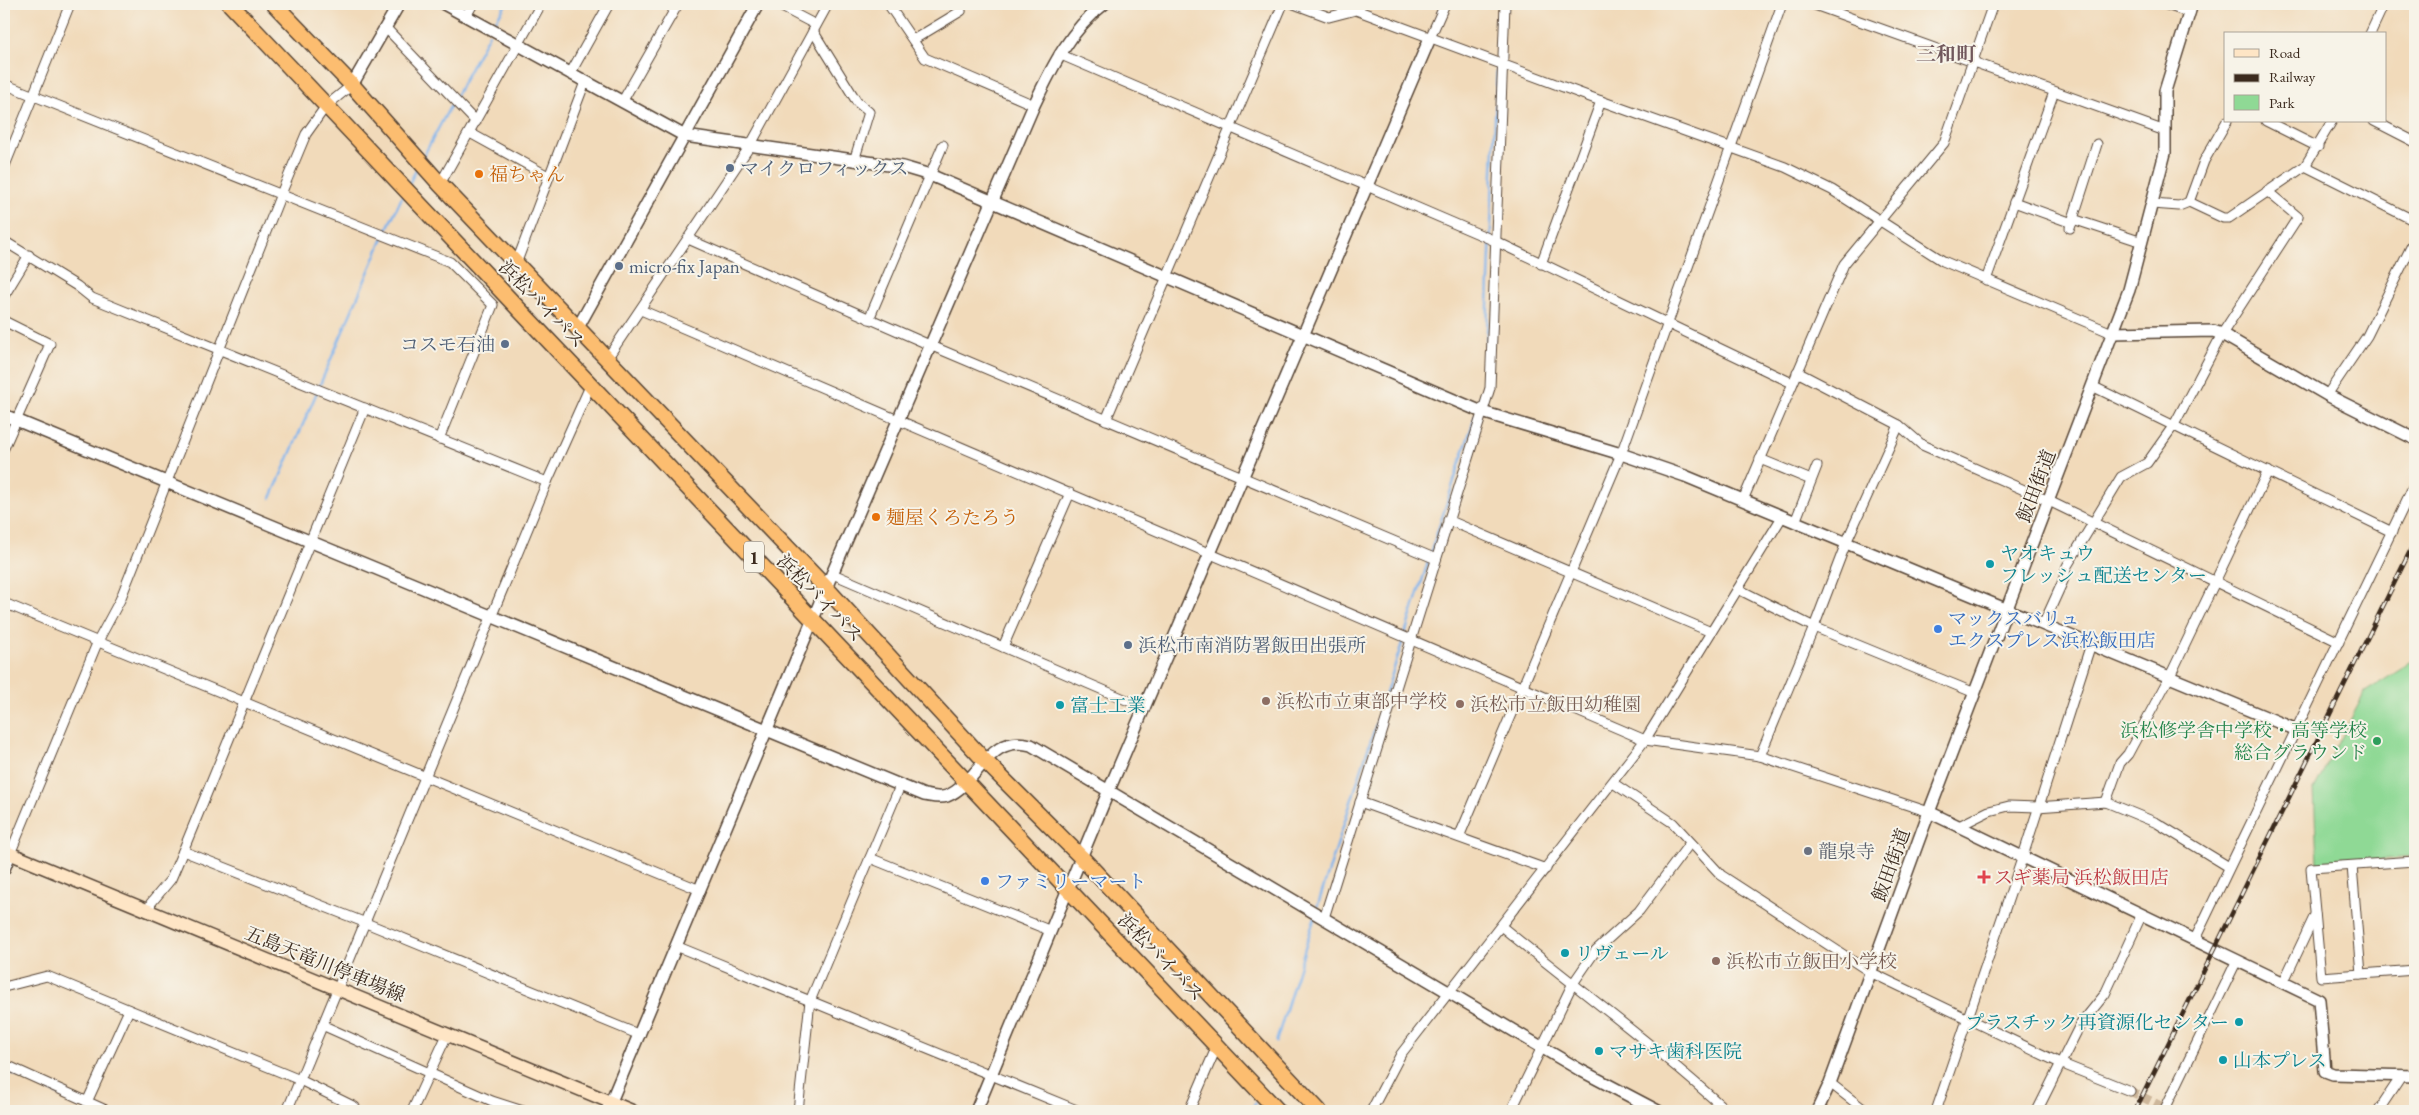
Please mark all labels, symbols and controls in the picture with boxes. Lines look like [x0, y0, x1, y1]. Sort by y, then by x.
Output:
legend [2224, 32, 2386, 122]
district label: 三和町 [1916, 41, 1977, 67]
text: Road [2269, 43, 2301, 62]
text: Railway [2269, 67, 2316, 86]
text: Park [2269, 93, 2296, 112]
place label: マイクロフィックス [740, 156, 909, 181]
place label: 福ちゃん [489, 162, 565, 187]
marker: マイクロフィックス [724, 162, 736, 174]
marker: 福ちゃん [473, 168, 485, 180]
street label: 浜松バイパス [494, 254, 590, 354]
place label: micro-fix Japan [629, 254, 740, 279]
marker: micro-fix Japan [613, 260, 625, 272]
place label: コスモ石油 [400, 332, 495, 357]
marker: コスモ石油 [499, 338, 511, 350]
street label: 飯田街道 [2011, 446, 2061, 526]
place label: 麺屋くろたろう [886, 505, 1019, 530]
marker: 麺屋くろたろう [870, 511, 882, 523]
place label: ヤオキュウ フレッシュ配送センター [2000, 541, 2207, 588]
road number: 1 [744, 542, 764, 572]
street label: 浜松バイパス [772, 548, 868, 648]
marker: ヤオキュウ フレッシュ配送センター [1984, 558, 1996, 570]
place label: マックスバリュ エクスプレス浜松飯田店 [1948, 606, 2155, 653]
marker: マックスバリュ エクスプレス浜松飯田店 [1932, 623, 1944, 635]
place label: 浜松市南消防署飯田出張所 [1138, 633, 1366, 658]
marker: 浜松市南消防署飯田出張所 [1122, 639, 1134, 651]
place label: 浜松市立東部中学校 [1276, 689, 1447, 714]
place label: 浜松市立飯田幼稚園 [1470, 692, 1641, 717]
place label: 富士工業 [1070, 693, 1146, 718]
marker: 浜松市立東部中学校 [1260, 695, 1272, 707]
marker: 浜松市立飯田幼稚園 [1454, 698, 1466, 710]
marker: 富士工業 [1054, 699, 1066, 711]
place label: 浜松修学舎中学校・高等学校 総合グラウンド [2120, 718, 2367, 765]
marker: 浜松修学舎中学校・高等学校 総合グラウンド [2371, 735, 2383, 747]
street label: 飯田街道 [1866, 825, 1916, 905]
place label: 龍泉寺 [1818, 839, 1875, 864]
marker: 龍泉寺 [1802, 845, 1814, 857]
place label: スギ薬局 浜松飯田店 [1994, 865, 2169, 890]
place label: ファミリーマート [995, 869, 1147, 894]
marker: スギ薬局 浜松飯田店 [1978, 871, 1990, 883]
marker: ファミリーマート [979, 875, 991, 887]
street label: 浜松バイパス [1113, 907, 1209, 1007]
street label: 五島天竜川停車場線 [241, 920, 409, 1008]
place label: リヴェール [1575, 941, 1669, 966]
marker: リヴェール [1559, 947, 1571, 959]
place label: 浜松市立飯田小学校 [1726, 949, 1897, 974]
marker: 浜松市立飯田小学校 [1710, 955, 1722, 967]
place label: プラスチック再資源化センター [1965, 1010, 2229, 1035]
marker: プラスチック再資源化センター [2233, 1016, 2245, 1028]
place label: マサキ歯科医院 [1609, 1039, 1742, 1064]
marker: マサキ歯科医院 [1593, 1045, 1605, 1057]
place label: 山本プレス [2233, 1048, 2327, 1073]
marker: 山本プレス [2217, 1054, 2229, 1066]

